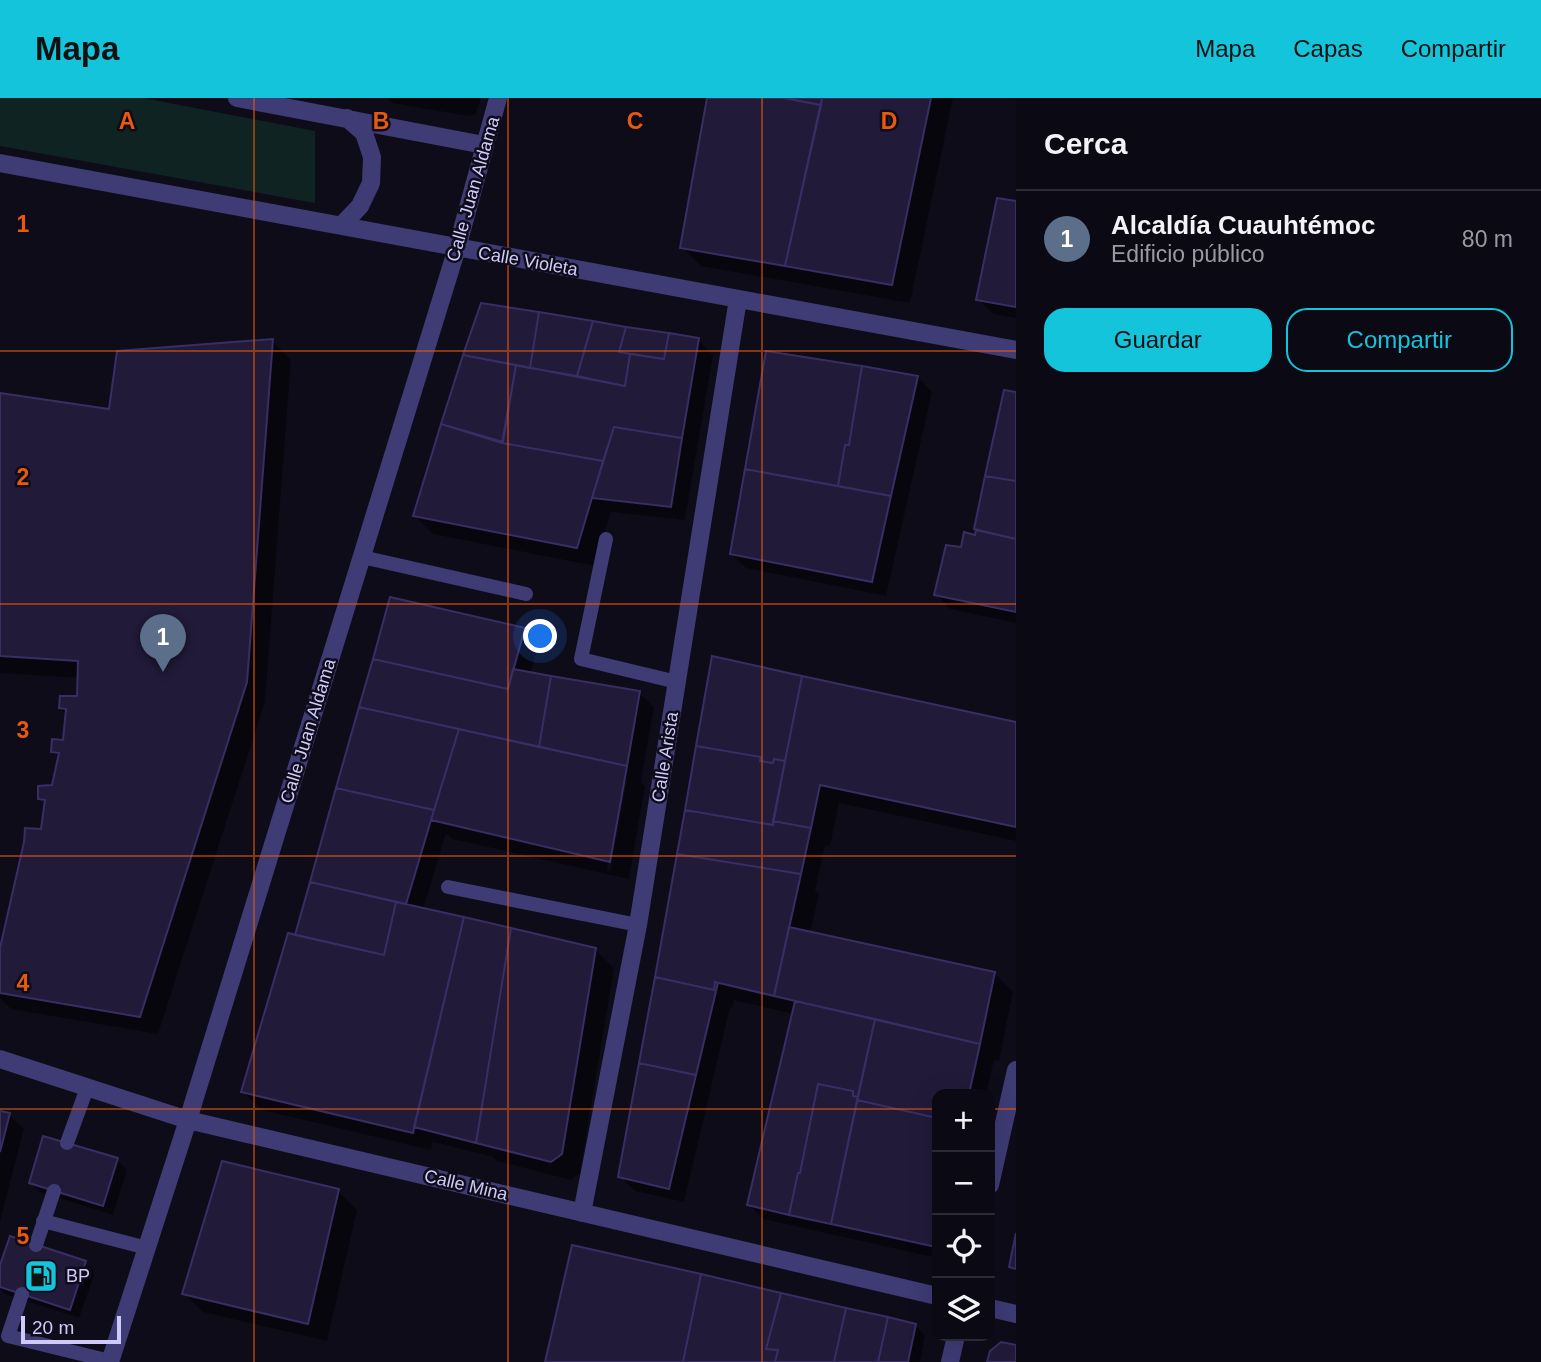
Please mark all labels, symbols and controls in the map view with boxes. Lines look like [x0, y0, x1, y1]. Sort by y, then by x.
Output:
text: Mapa [35, 30, 119, 67]
text: Mapa [1195, 35, 1255, 62]
text: Capas [1293, 35, 1363, 62]
text: Compartir [1401, 35, 1506, 62]
text: A [119, 108, 135, 134]
text: B [373, 108, 389, 134]
text: C [627, 108, 643, 134]
text: D [881, 108, 897, 134]
street label: Calle Juan Aldama [443, 113, 504, 264]
text: Cerca [1044, 127, 1127, 160]
text: Alcaldía Cuauhtémoc [1111, 210, 1375, 240]
text: 1 [17, 211, 30, 237]
text: 1 [1061, 226, 1073, 252]
text: 80 m [1462, 226, 1513, 252]
text: Edificio público [1111, 241, 1264, 267]
street label: Calle Violeta [477, 242, 580, 280]
button: Guardar [1044, 308, 1272, 372]
button: Compartir [1286, 308, 1513, 372]
text: 2 [17, 464, 29, 490]
pin: 1 [140, 614, 186, 672]
your location [523, 619, 557, 653]
street label: Calle Juan Aldama [276, 655, 340, 806]
street label: Calle Arista [648, 710, 682, 804]
text: 3 [17, 717, 29, 743]
text: 4 [17, 970, 30, 996]
map controls [932, 1089, 995, 1341]
button: + [932, 1089, 995, 1152]
button: − [932, 1152, 995, 1215]
street label: Calle Mina [422, 1166, 511, 1205]
button: locate [932, 1215, 995, 1278]
text: 5 [17, 1223, 30, 1249]
fuel station icon: BP [22, 1257, 60, 1295]
place label: BP [66, 1266, 90, 1286]
button: layers [932, 1278, 995, 1341]
scale bar [21, 1313, 121, 1345]
text: 20 m [32, 1317, 74, 1338]

